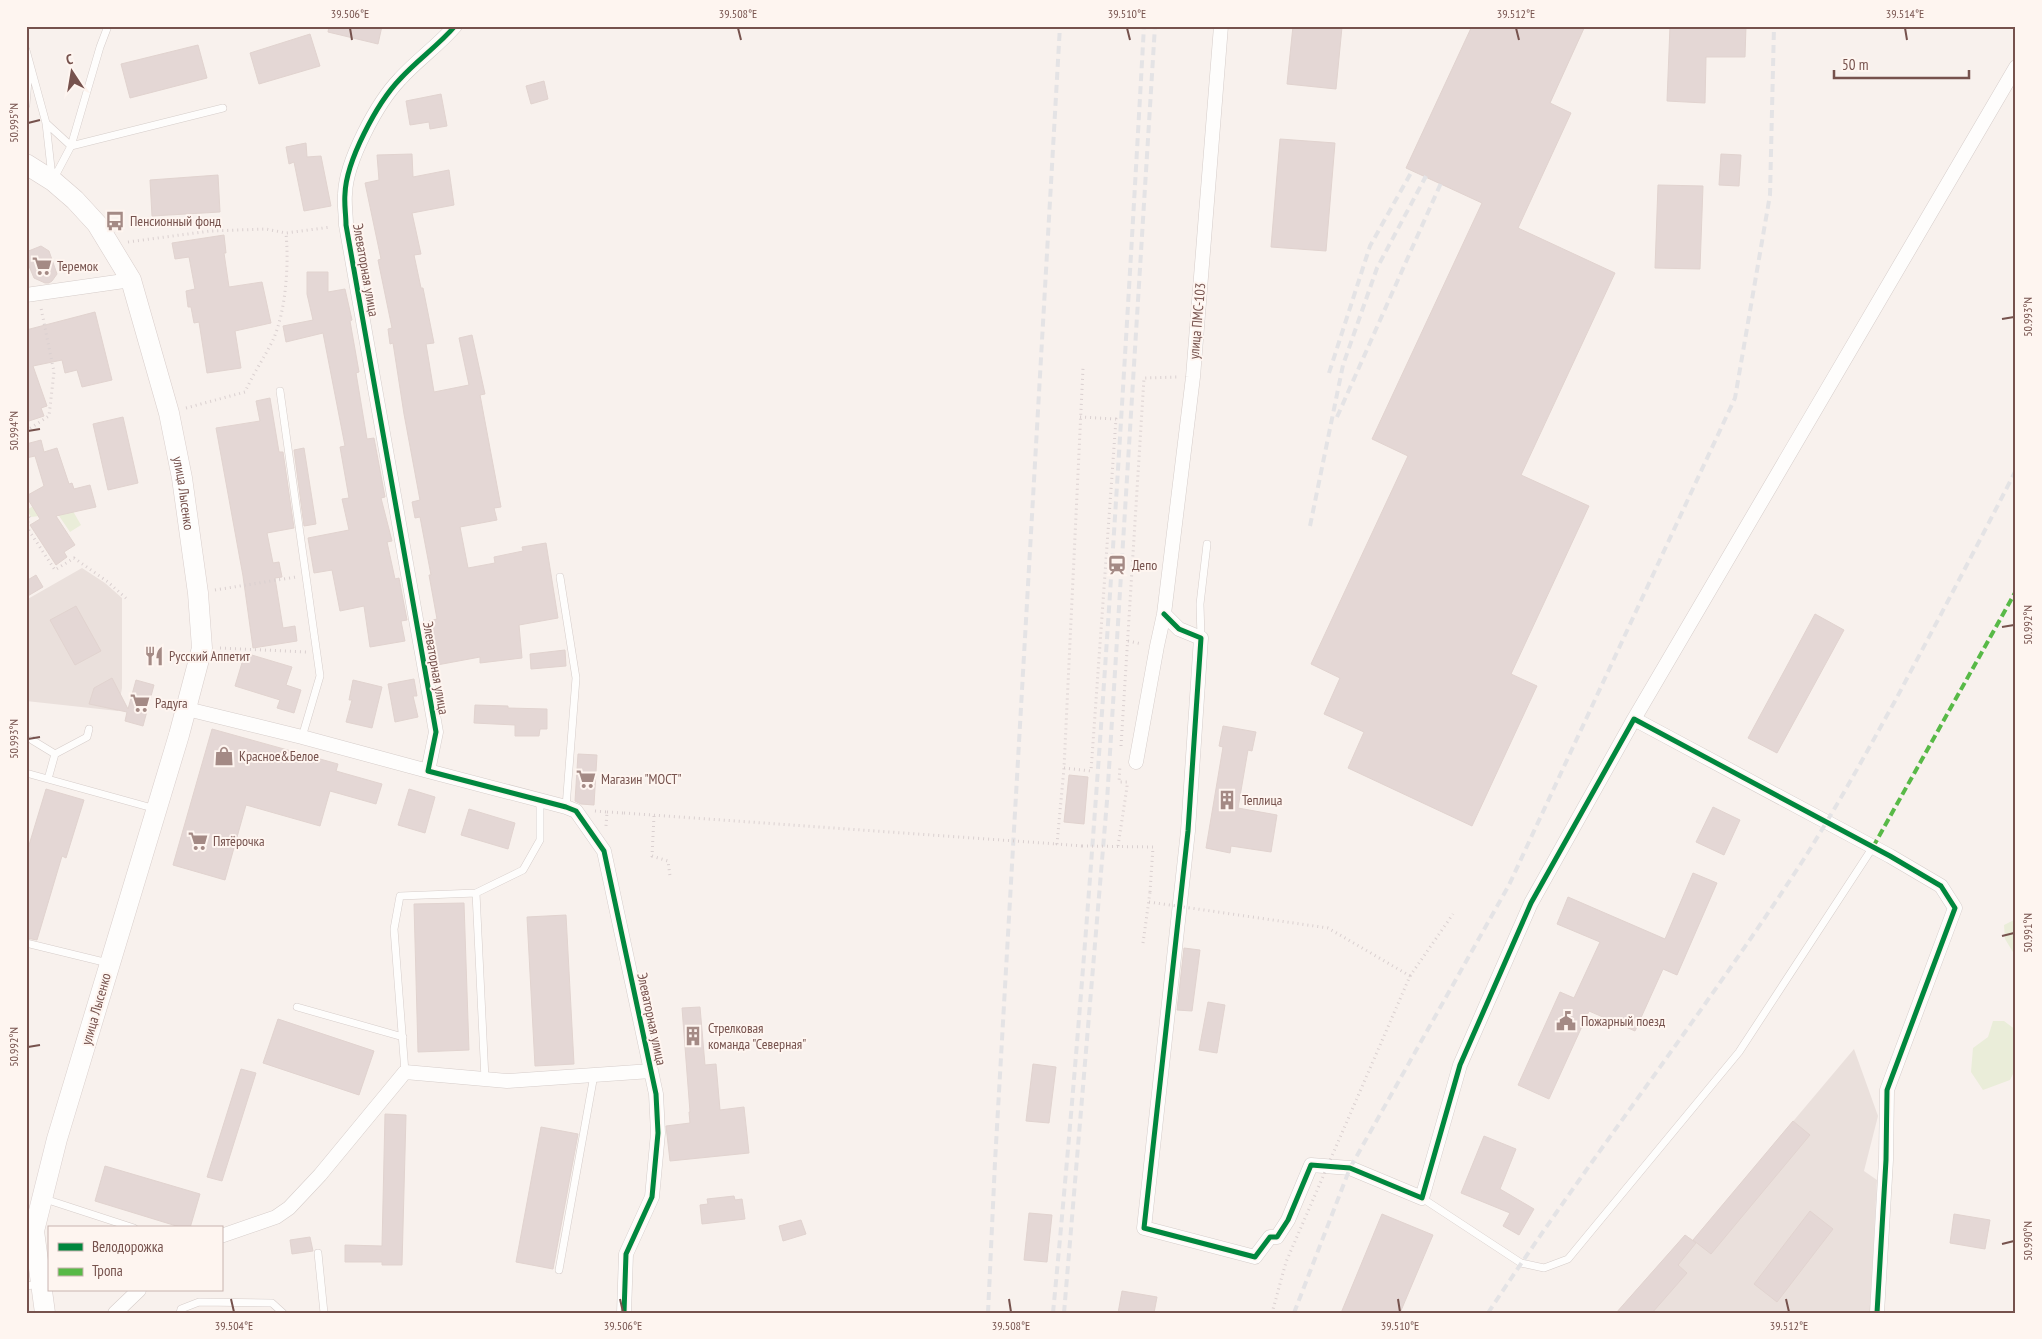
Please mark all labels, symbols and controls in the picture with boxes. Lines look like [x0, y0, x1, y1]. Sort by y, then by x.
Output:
text: 39.506°E [331, 6, 369, 21]
text: 39.508°E [719, 6, 757, 21]
text: 39.510°E [1108, 6, 1146, 21]
text: 39.512°E [1497, 6, 1535, 21]
text: 39.514°E [1886, 6, 1924, 21]
north arrow [48, 48, 98, 98]
scale bar [1834, 48, 1970, 80]
text: С [64, 50, 75, 69]
text: 50 m [1842, 55, 1868, 74]
text: 50.995°N [6, 103, 21, 143]
bus stop icon: Пенсионный фонд [104, 210, 126, 232]
place label: Пенсионный фонд [130, 212, 221, 230]
street label: Элеваторная улица [349, 222, 383, 318]
supermarket icon: Теремок [31, 255, 53, 277]
place label: Теремок [57, 257, 99, 275]
street label: улица ПМС-103 [1185, 282, 1209, 360]
text: 50.993°N [2020, 297, 2035, 337]
text: 50.994°N [6, 411, 21, 451]
street label: улица Лысенко [169, 455, 198, 531]
station icon: Депо [1106, 554, 1128, 576]
place label: Депо [1132, 556, 1157, 574]
text: 50.992°N [2020, 605, 2035, 645]
street label: Элеваторная улица [419, 620, 453, 716]
restaurant icon: Русский Аппетит [143, 645, 165, 667]
place label: Русский Аппетит [169, 647, 251, 665]
supermarket icon: Радуга [129, 692, 151, 714]
place label: Радуга [155, 694, 188, 712]
text: 50.993°N [6, 719, 21, 759]
shop icon: Красное&Белое [213, 745, 235, 767]
place label: Красное&Белое [239, 747, 319, 765]
supermarket icon: Магазин "МОСТ" [575, 768, 597, 790]
place label: Магазин "МОСТ" [601, 770, 682, 788]
building icon: Теплица [1216, 789, 1238, 811]
place label: Теплица [1242, 791, 1282, 809]
supermarket icon: Пятёрочка [187, 830, 209, 852]
place label: Пятёрочка [213, 832, 265, 850]
text: 50.991°N [2020, 913, 2035, 953]
street label: улица Лысенко [77, 971, 115, 1047]
street label: Элеваторная улица [633, 971, 671, 1067]
public building icon: Пожарный поезд [1555, 1010, 1577, 1032]
place label: Пожарный поезд [1581, 1012, 1665, 1030]
place label: Стрелковая команда "Северная" [708, 1019, 806, 1053]
building icon: Стрелковая команда "Северная" [682, 1025, 704, 1047]
text: 50.992°N [6, 1027, 21, 1067]
text: 50.990°N [2020, 1221, 2035, 1261]
legend [48, 1226, 222, 1292]
text: Велодорожка [92, 1237, 163, 1256]
text: Тропа [92, 1261, 123, 1280]
text: 39.504°E [215, 1318, 253, 1333]
text: 39.506°E [604, 1318, 642, 1333]
text: 39.508°E [992, 1318, 1030, 1333]
text: 39.510°E [1381, 1318, 1419, 1333]
text: 39.512°E [1770, 1318, 1808, 1333]

